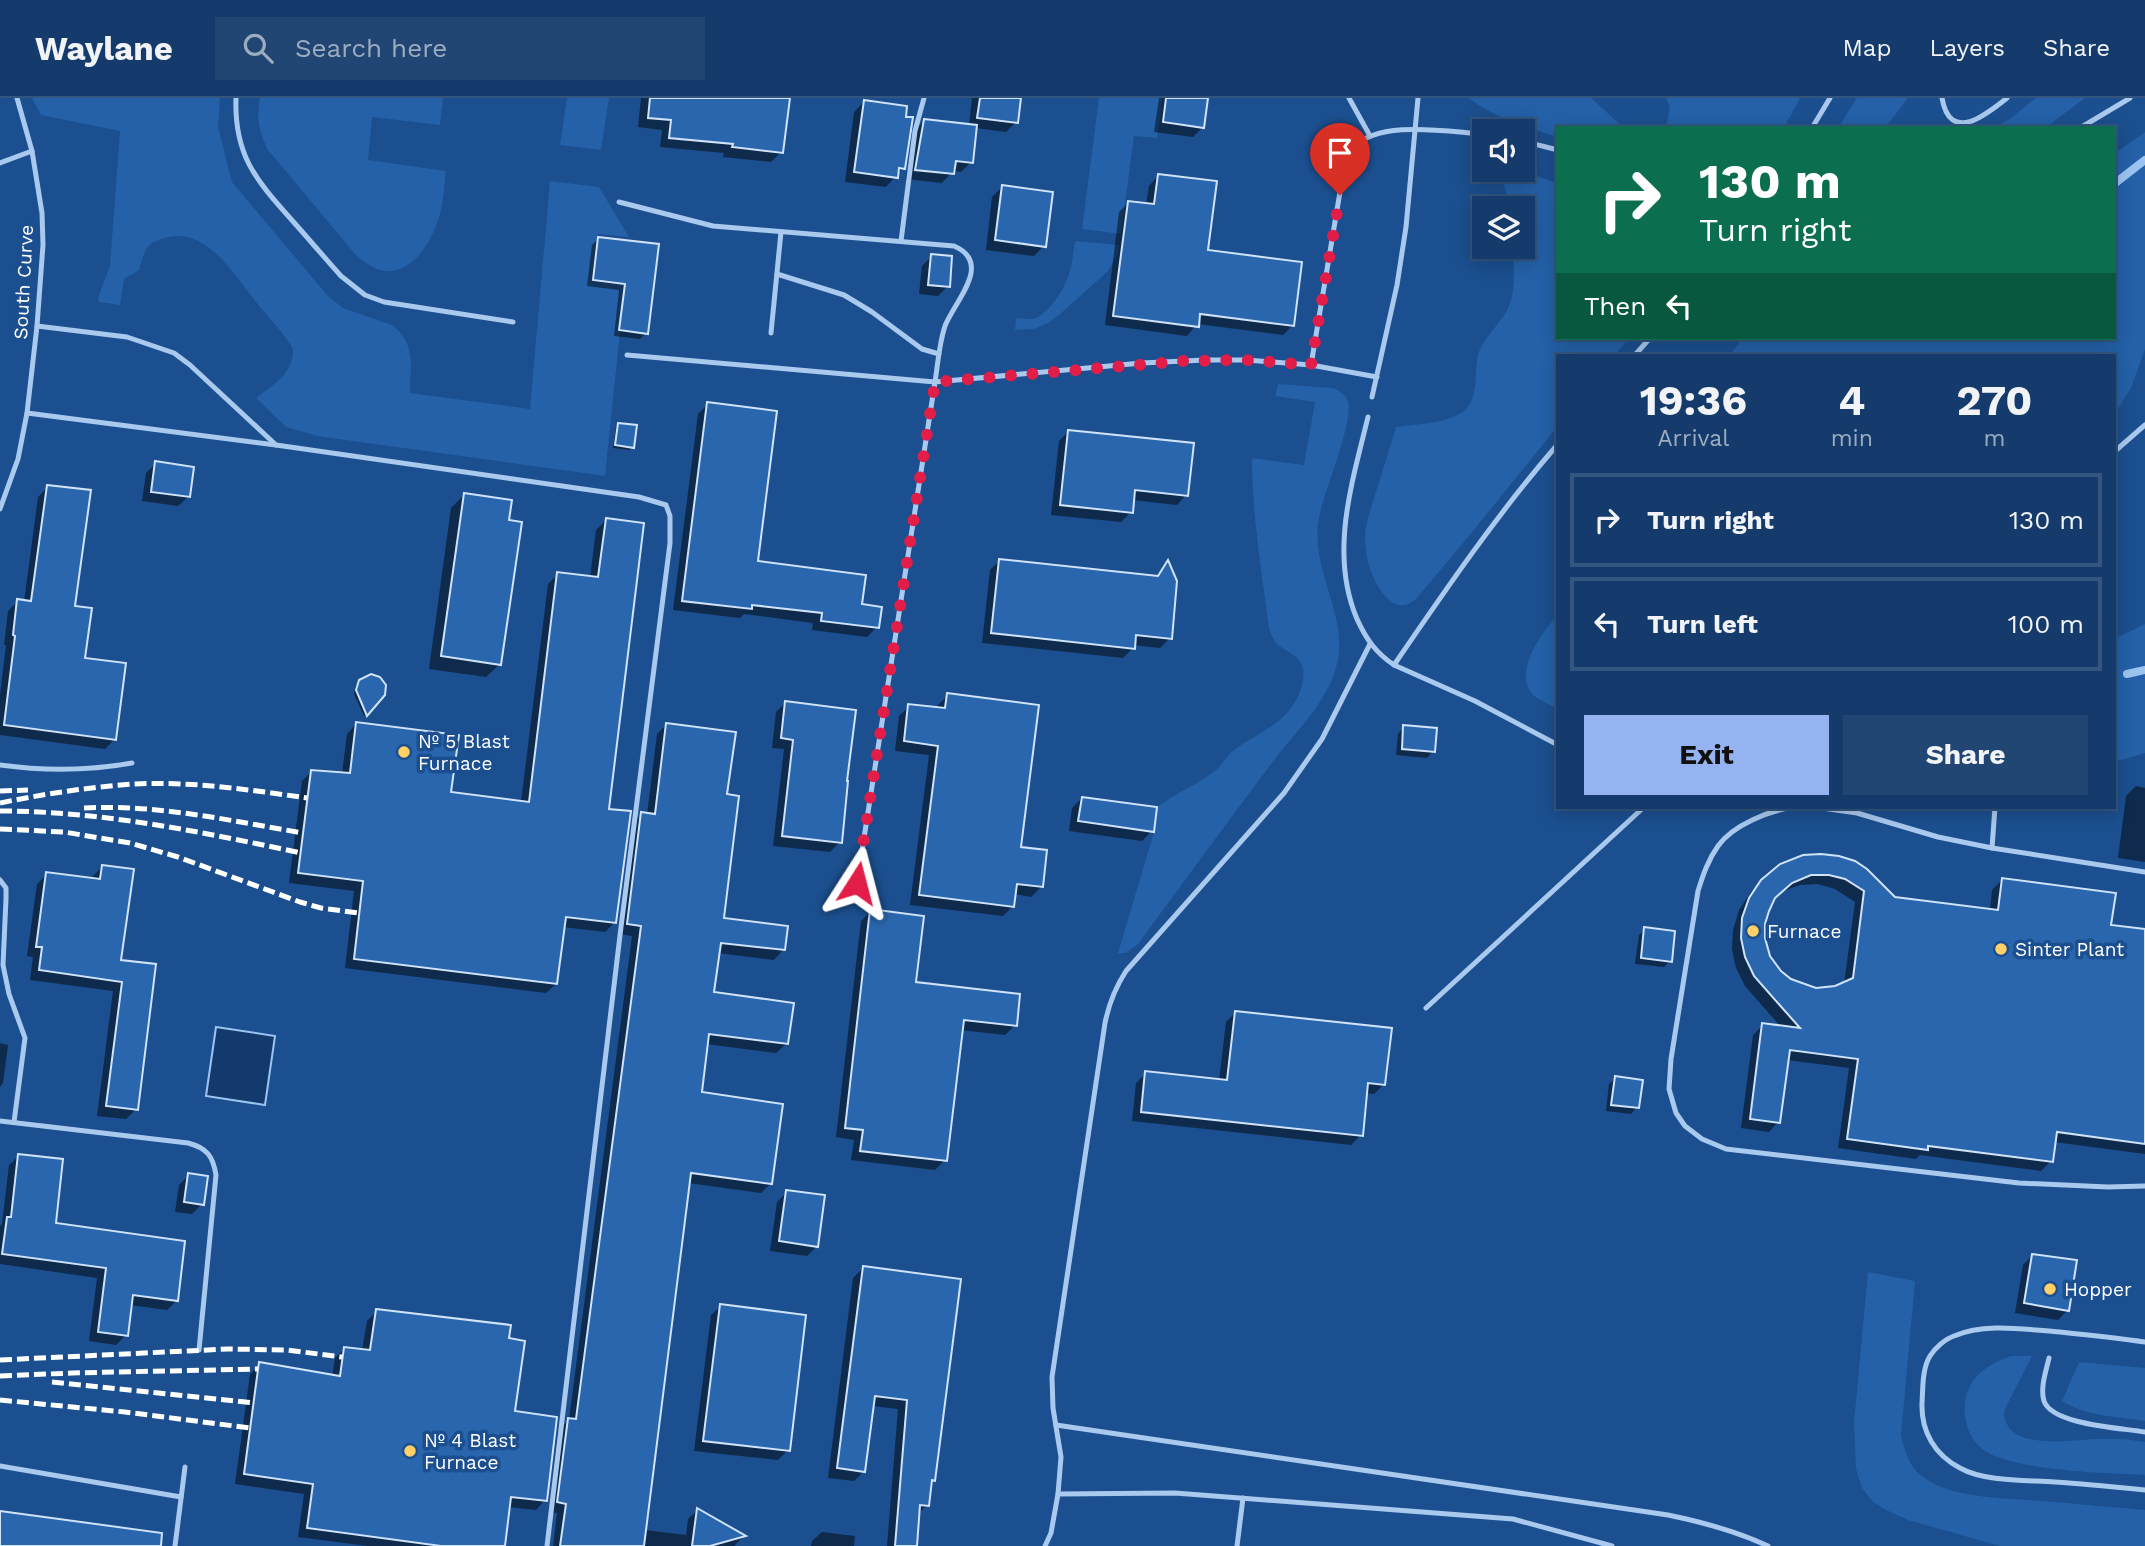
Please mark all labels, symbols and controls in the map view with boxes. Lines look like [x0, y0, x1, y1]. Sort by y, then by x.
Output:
search box [215, 17, 705, 80]
text: Waylane [35, 29, 173, 68]
icon: search [239, 29, 277, 67]
text: Search here [295, 33, 447, 63]
text: Map [1843, 34, 1891, 62]
text: Layers [1929, 34, 2005, 62]
text: Share [2043, 34, 2110, 62]
map controls [1472, 119, 1535, 259]
button: sound [1472, 119, 1535, 182]
pin [1310, 123, 1370, 195]
icon: arrive [1321, 134, 1359, 172]
text: 130 m [1699, 152, 1841, 210]
icon: right [1584, 154, 1675, 245]
button: layers [1472, 196, 1535, 259]
text: Turn right [1699, 211, 1851, 249]
street label: South Curve [9, 224, 38, 340]
icon: left [1660, 287, 1698, 325]
text: Then [1584, 291, 1646, 321]
text: 19:36 [1640, 376, 1747, 425]
text: 4 [1838, 376, 1865, 425]
text: 270 [1957, 376, 2032, 425]
text: Arrival [1657, 425, 1729, 452]
text: min [1831, 425, 1873, 452]
text: m [1984, 425, 2005, 452]
icon: right [1588, 501, 1626, 539]
text: Turn right [1647, 505, 1774, 535]
text: 130 m [2009, 505, 2084, 535]
icon: left [1588, 605, 1626, 643]
text: Turn left [1647, 609, 1758, 639]
text: 100 m [2008, 609, 2084, 639]
button: Exit [1584, 715, 1829, 795]
button: Share [1843, 715, 2088, 795]
place label: Nº 5 Blast Furnace [418, 730, 510, 775]
marker: Nº 5 Blast Furnace [396, 744, 412, 760]
position arrow [820, 846, 894, 920]
place label: Furnace [1767, 920, 1841, 943]
marker: Furnace [1745, 923, 1761, 939]
place label: Sinter Plant [2015, 938, 2124, 961]
marker: Sinter Plant [1993, 941, 2009, 957]
place label: Hopper [2064, 1278, 2132, 1301]
marker: Hopper [2042, 1281, 2058, 1297]
place label: Nº 4 Blast Furnace [424, 1429, 516, 1474]
marker: Nº 4 Blast Furnace [402, 1443, 418, 1459]

